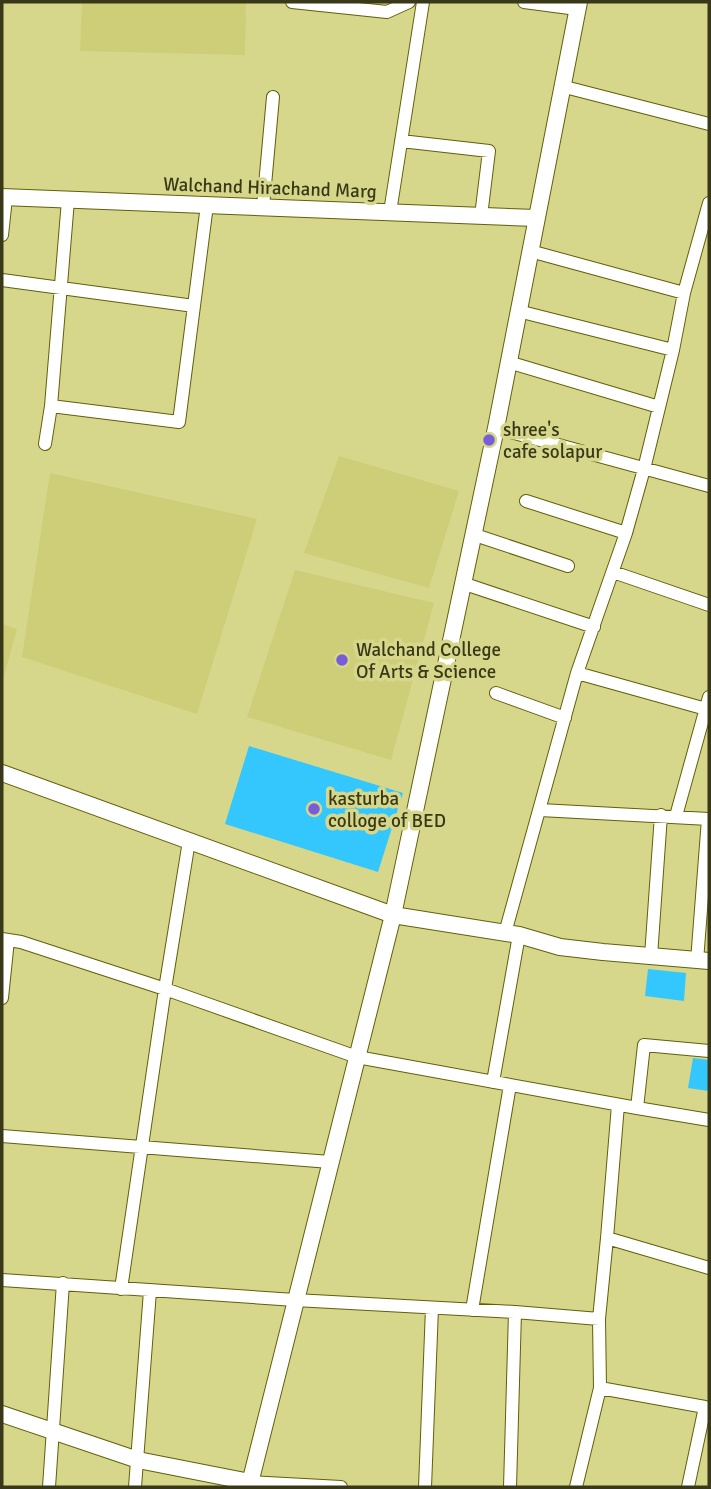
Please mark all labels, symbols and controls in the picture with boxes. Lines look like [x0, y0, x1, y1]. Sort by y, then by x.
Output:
street label: Walchand Hirachand Marg [163, 172, 377, 204]
place label: shree's cafe solapur [503, 418, 602, 464]
marker: shree's cafe solapur [481, 432, 497, 448]
place label: Walchand College Of Arts & Science [356, 638, 501, 684]
marker: Walchand College Of Arts & Science [334, 652, 350, 668]
place label: kasturba colloge of BED [328, 787, 446, 833]
marker: kasturba colloge of BED [306, 801, 322, 817]

